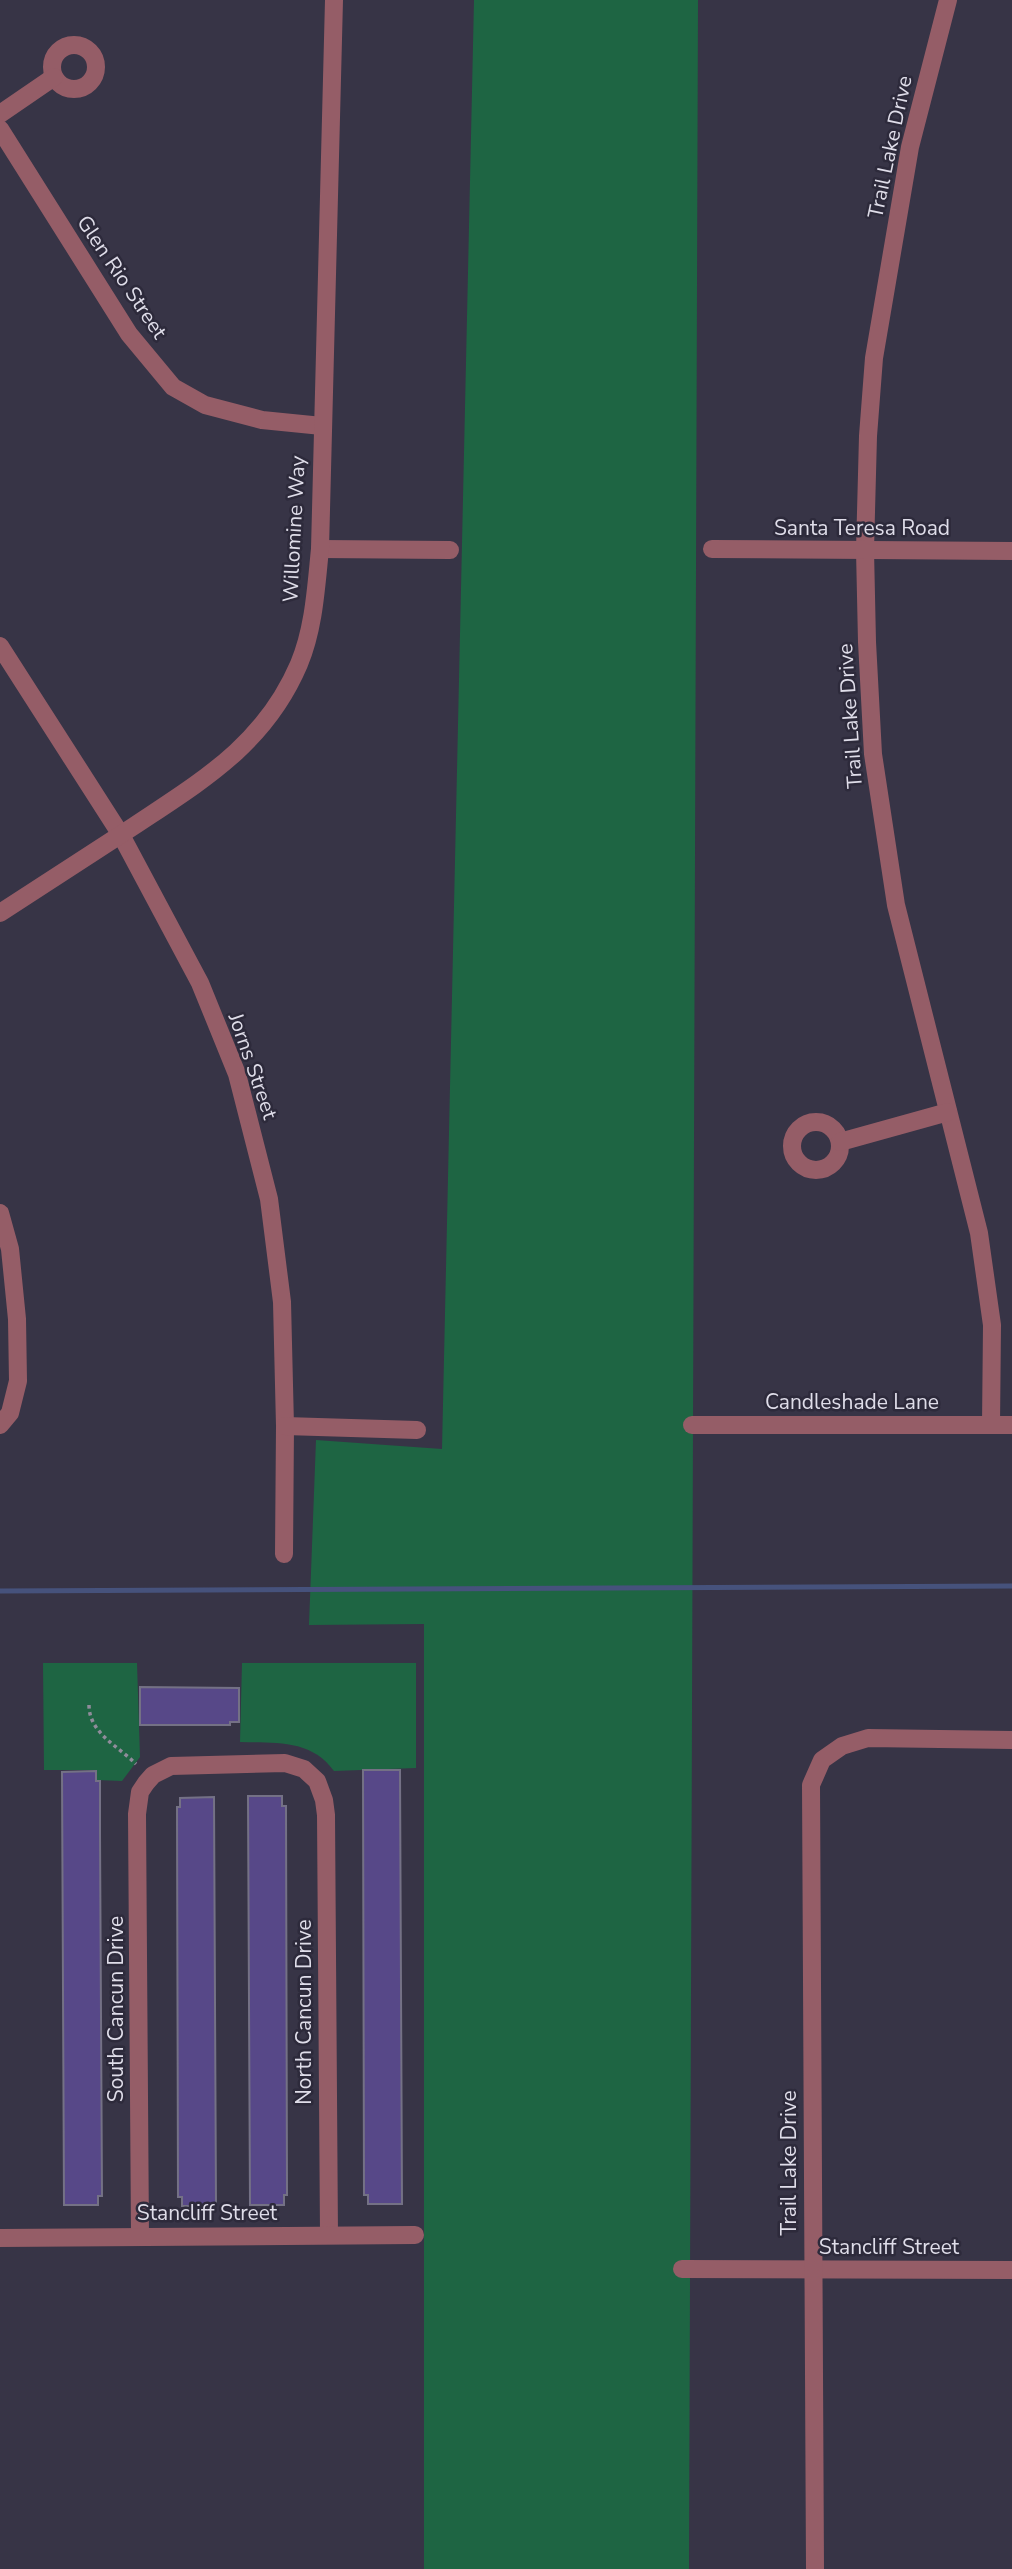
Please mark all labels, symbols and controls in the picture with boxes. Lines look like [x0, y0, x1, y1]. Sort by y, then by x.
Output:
street label: Trail Lake Drive [861, 73, 919, 221]
street label: Glen Rio Street [70, 210, 174, 345]
street label: Willomine Way [276, 455, 312, 603]
street label: Santa Teresa Road [774, 514, 950, 542]
street label: Trail Lake Drive [831, 643, 869, 789]
street label: Jorns Street [221, 1008, 284, 1124]
street label: Candleshade Lane [765, 1388, 939, 1416]
street label: South Cancun Drive [102, 1916, 130, 2102]
street label: North Cancun Drive [290, 1919, 318, 2105]
street label: Trail Lake Drive [775, 2090, 803, 2236]
street label: Stancliff Street [137, 2199, 278, 2227]
street label: Stancliff Street [819, 2233, 960, 2261]

